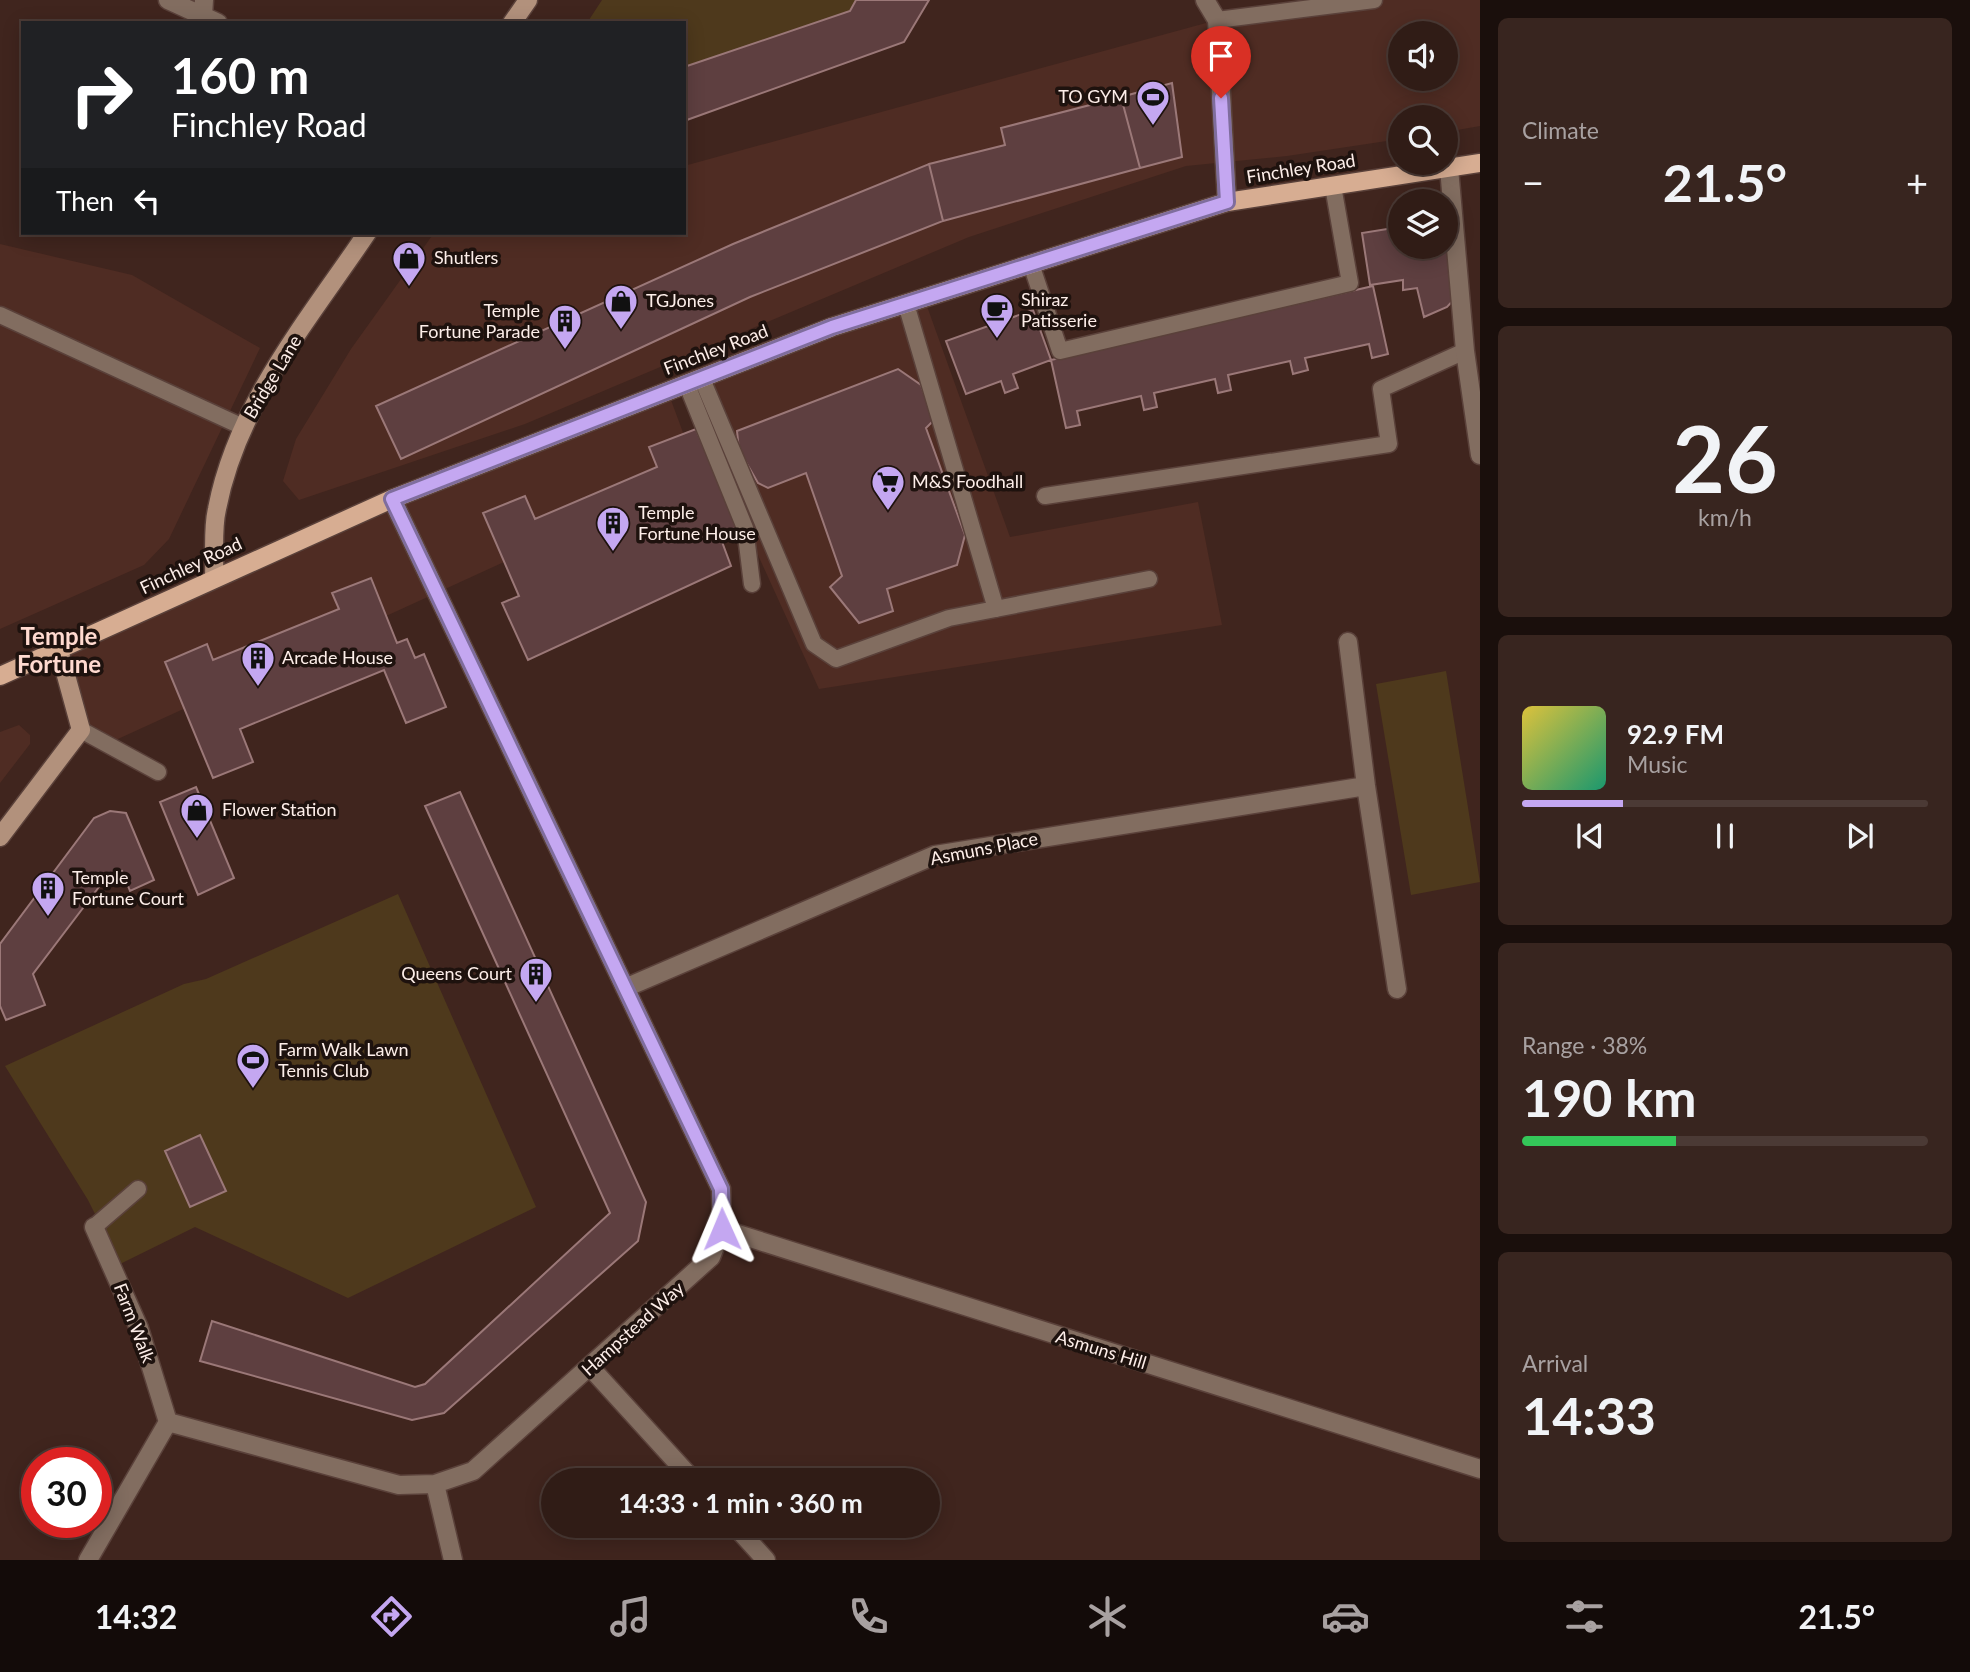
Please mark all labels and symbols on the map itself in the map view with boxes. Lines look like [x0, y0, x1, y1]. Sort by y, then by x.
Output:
pin [1191, 26, 1251, 98]
sports icon: TO GYM [1134, 78, 1172, 127]
place label: TO GYM [1058, 85, 1128, 107]
street label: Finchley Road [1245, 149, 1357, 187]
shop icon: Shutlers [390, 239, 428, 288]
place label: Shutlers [434, 246, 498, 268]
shop icon: TGJones [602, 282, 640, 331]
place label: Shiraz Patisserie [1021, 288, 1097, 331]
place label: TGJones [646, 289, 714, 311]
cafe icon: Shiraz Patisserie [978, 291, 1016, 340]
place label: Temple Fortune Parade [419, 299, 540, 342]
building icon: Temple Fortune Parade [546, 302, 584, 351]
street label: Finchley Road [660, 319, 771, 379]
street label: Bridge Lane [239, 331, 306, 422]
supermarket icon: M&S Foodhall [869, 463, 907, 512]
place label: M&S Foodhall [912, 470, 1023, 492]
place label: Temple Fortune House [638, 501, 756, 544]
building icon: Temple Fortune House [594, 504, 632, 553]
street label: Finchley Road [136, 532, 245, 598]
district label: Temple Fortune [17, 621, 101, 678]
building icon: Arcade House [239, 639, 277, 688]
place label: Arcade House [282, 646, 393, 668]
shop icon: Flower Station [178, 791, 216, 840]
place label: Flower Station [222, 798, 337, 820]
street label: Asmuns Place [928, 827, 1039, 869]
place label: Temple Fortune Court [72, 866, 184, 909]
building icon: Temple Fortune Court [29, 869, 67, 918]
building icon: Queens Court [517, 955, 555, 1004]
place label: Queens Court [401, 962, 513, 984]
place label: Farm Walk Lawn Tennis Club [278, 1038, 408, 1081]
sports icon: Farm Walk Lawn Tennis Club [234, 1041, 272, 1090]
position arrow [685, 1192, 759, 1266]
street label: Hampstead Way [577, 1276, 689, 1380]
street label: Farm Walk [110, 1280, 160, 1366]
street label: Asmuns Hill [1053, 1325, 1149, 1373]
speed limit sign: 30 [21, 1447, 112, 1538]

